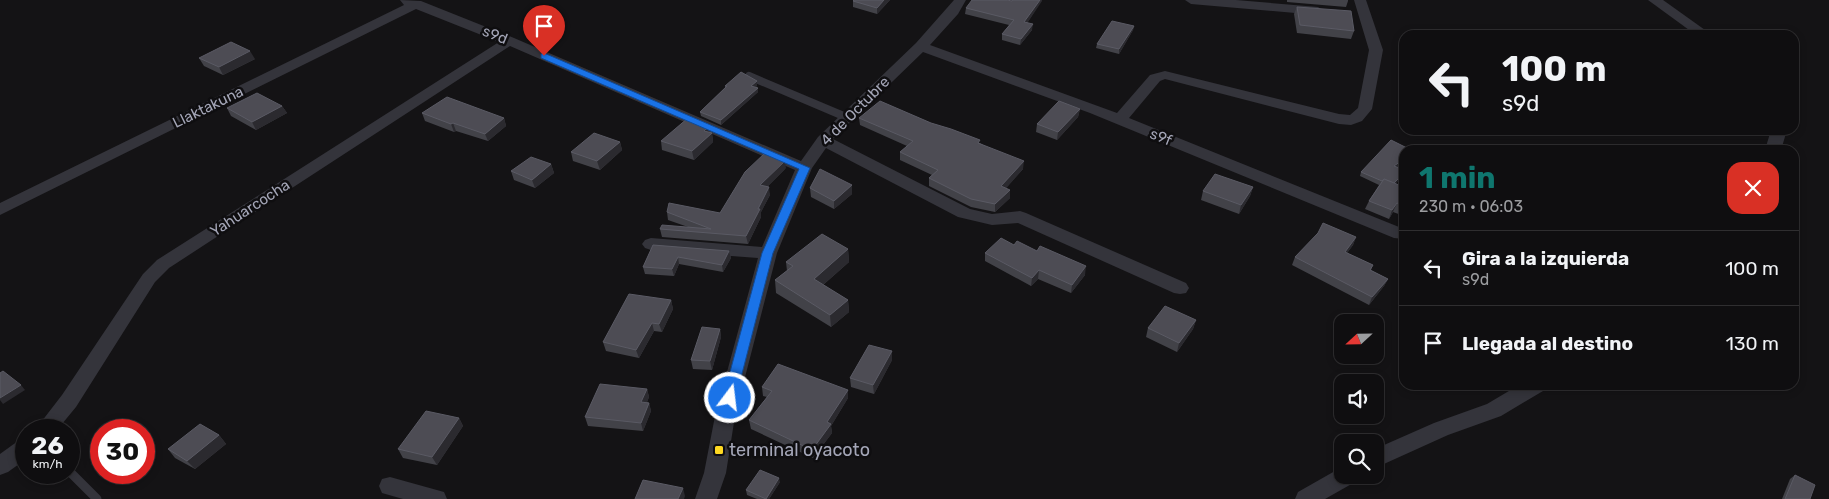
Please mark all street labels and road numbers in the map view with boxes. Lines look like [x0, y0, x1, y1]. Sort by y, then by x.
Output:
street label: s9d [480, 22, 510, 48]
street label: 4 de Octubre [817, 73, 893, 149]
street label: Llaktakuna [170, 82, 246, 132]
street label: s9f [1147, 124, 1175, 150]
street label: Yahuarcocha [207, 176, 293, 240]

